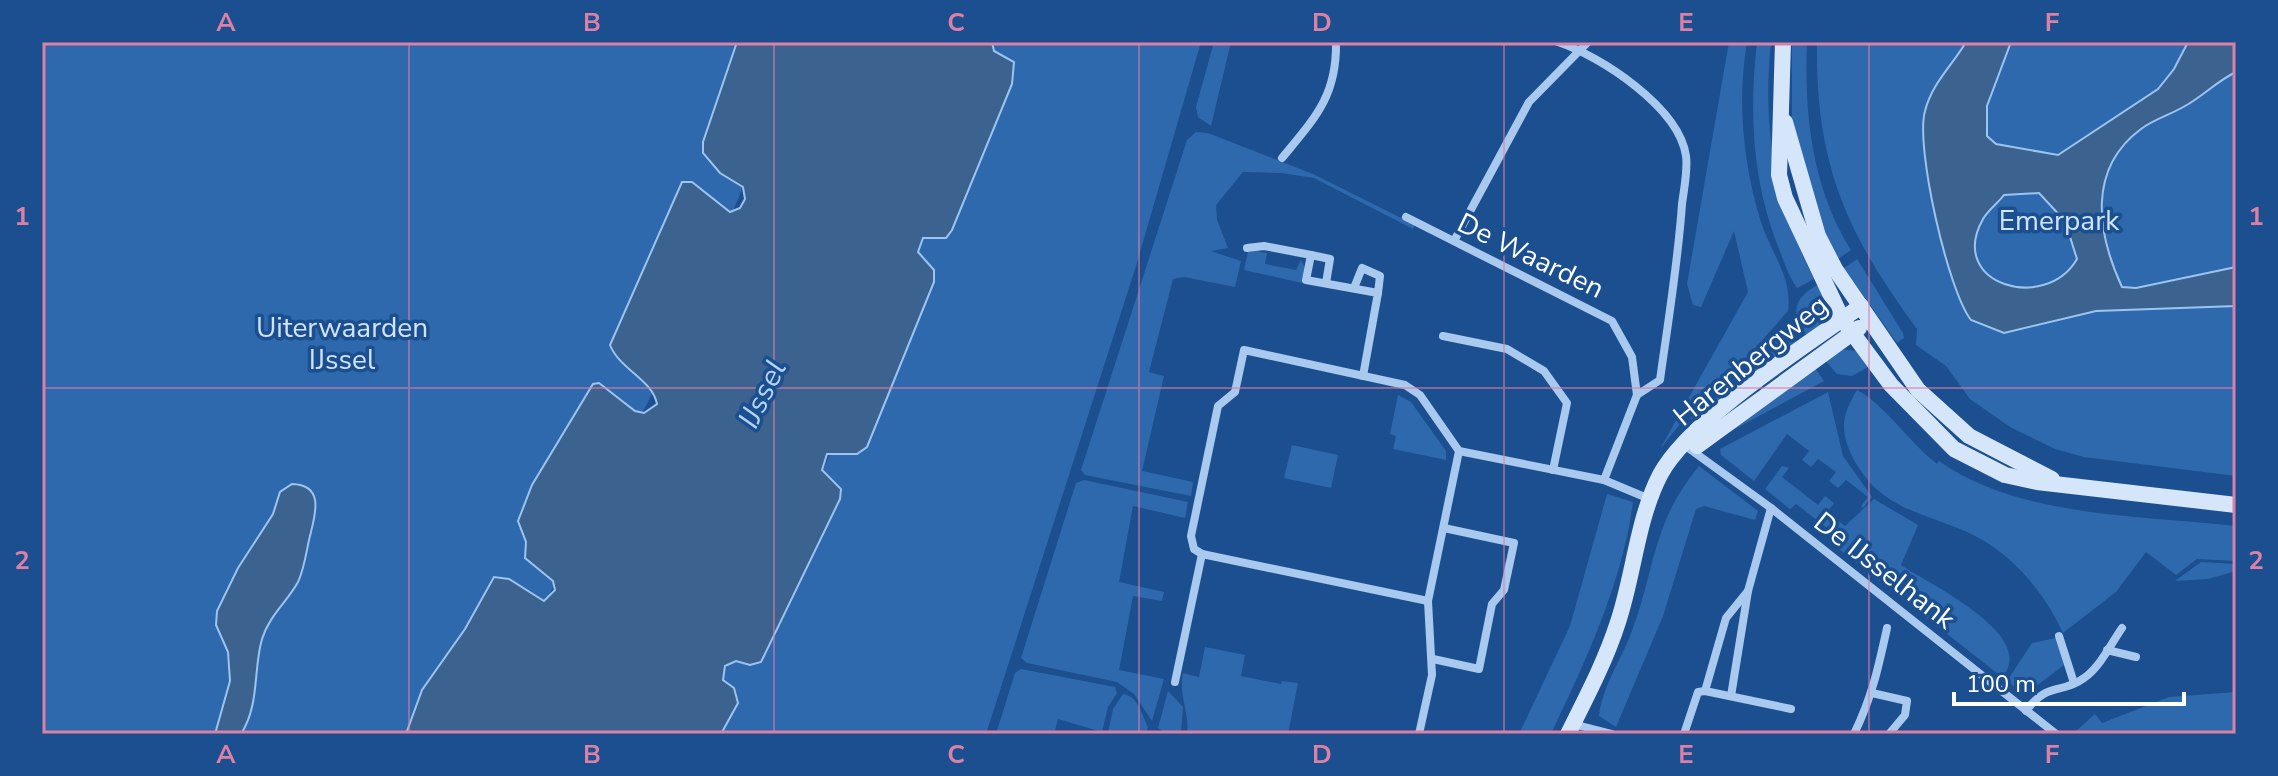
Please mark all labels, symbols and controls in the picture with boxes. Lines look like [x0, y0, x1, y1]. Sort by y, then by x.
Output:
text: A [216, 5, 236, 40]
text: B [583, 5, 601, 40]
text: C [947, 5, 965, 40]
text: D [1312, 5, 1332, 40]
text: E [1678, 5, 1694, 40]
text: F [2045, 5, 2059, 40]
text: 1 [14, 199, 30, 234]
text: 1 [2248, 199, 2264, 234]
park label: Emerpark [1999, 202, 2120, 240]
street label: De Waarden [1451, 204, 1610, 308]
street label: Harenbergweg [1665, 287, 1836, 435]
park label: Uiterwaarden IJssel [256, 309, 428, 379]
water label: IJssel [728, 353, 796, 435]
street label: De IJsselhank [1806, 504, 1964, 639]
text: 2 [14, 543, 30, 578]
text: 2 [2248, 543, 2264, 578]
scale bar [1954, 656, 2184, 706]
text: 100 m [1966, 668, 2036, 700]
text: A [216, 737, 236, 772]
text: B [583, 737, 601, 772]
text: C [947, 737, 965, 772]
text: D [1312, 737, 1332, 772]
text: E [1678, 737, 1694, 772]
text: F [2045, 737, 2059, 772]

